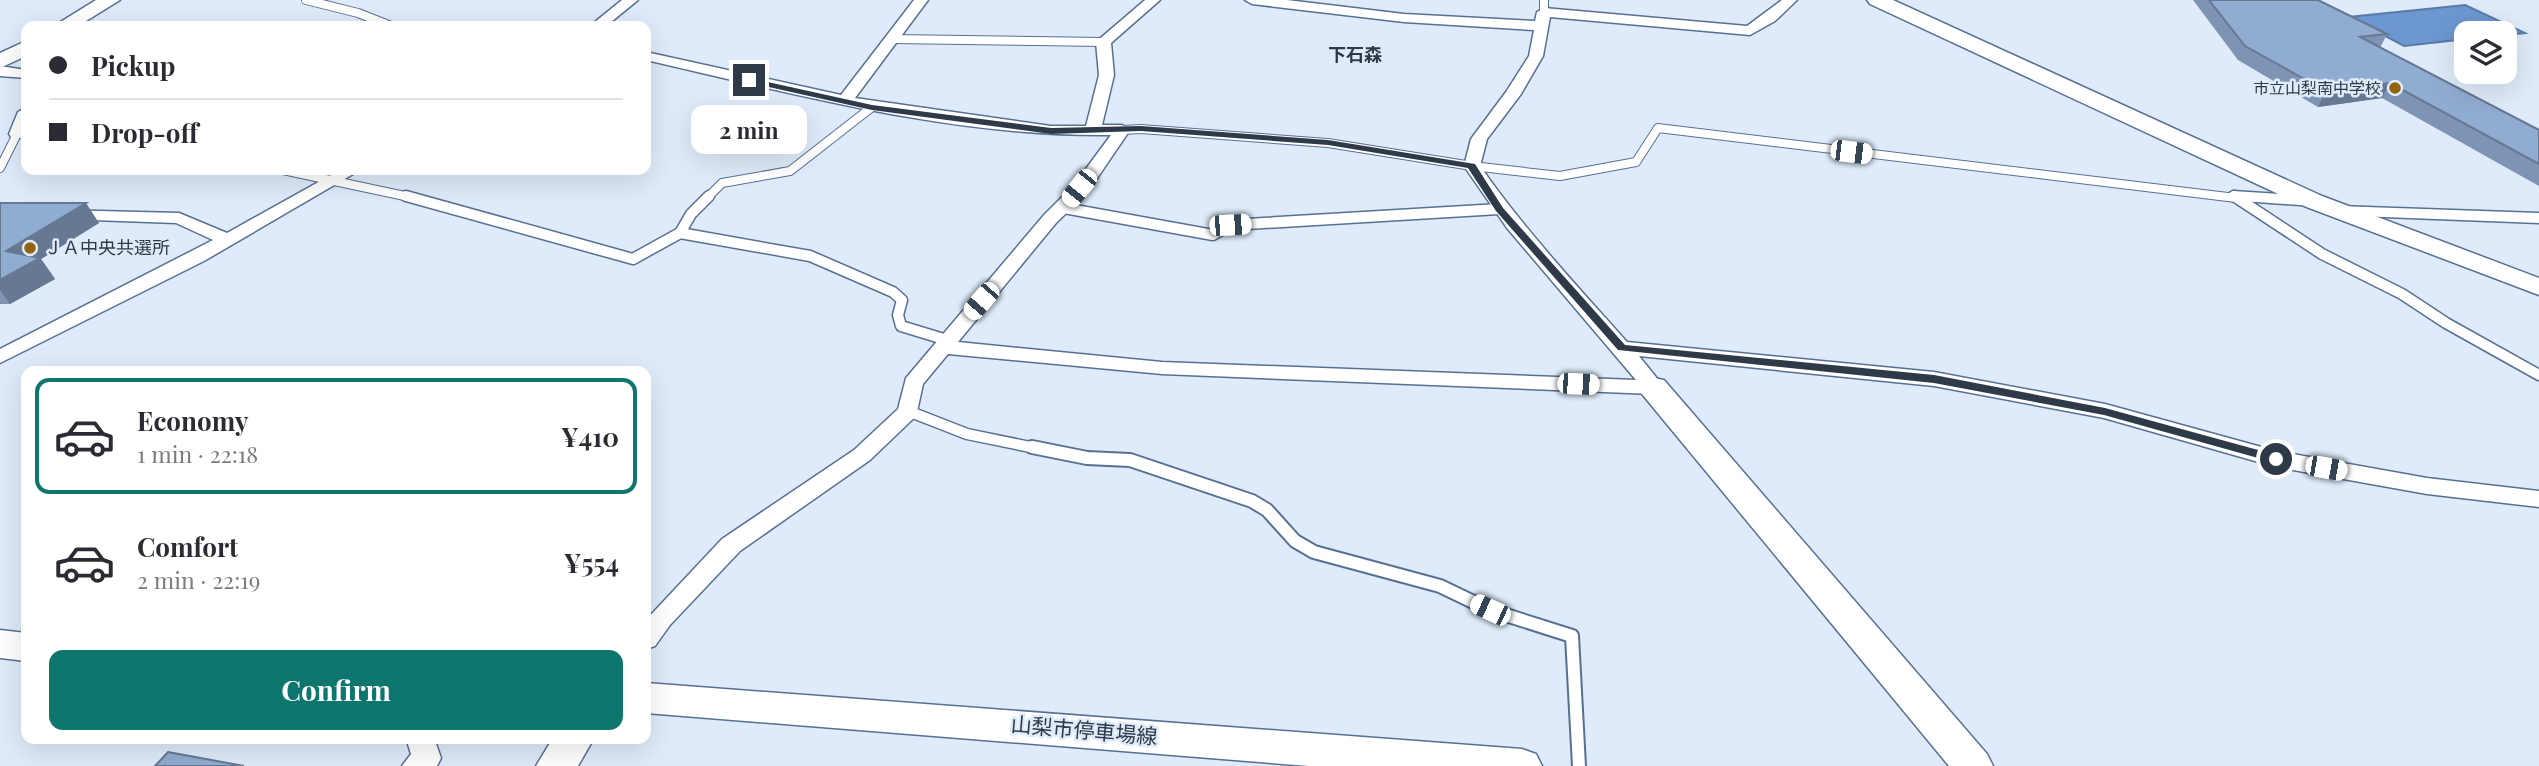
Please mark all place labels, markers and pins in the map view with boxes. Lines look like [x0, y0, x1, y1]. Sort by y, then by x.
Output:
place label: 市立山梨南中学校 [2253, 77, 2381, 98]
marker: 市立山梨南中学校 [2387, 80, 2403, 96]
place label: ＪＡ中央共選所 [44, 235, 170, 259]
marker: ＪＡ中央共選所 [22, 240, 38, 256]

